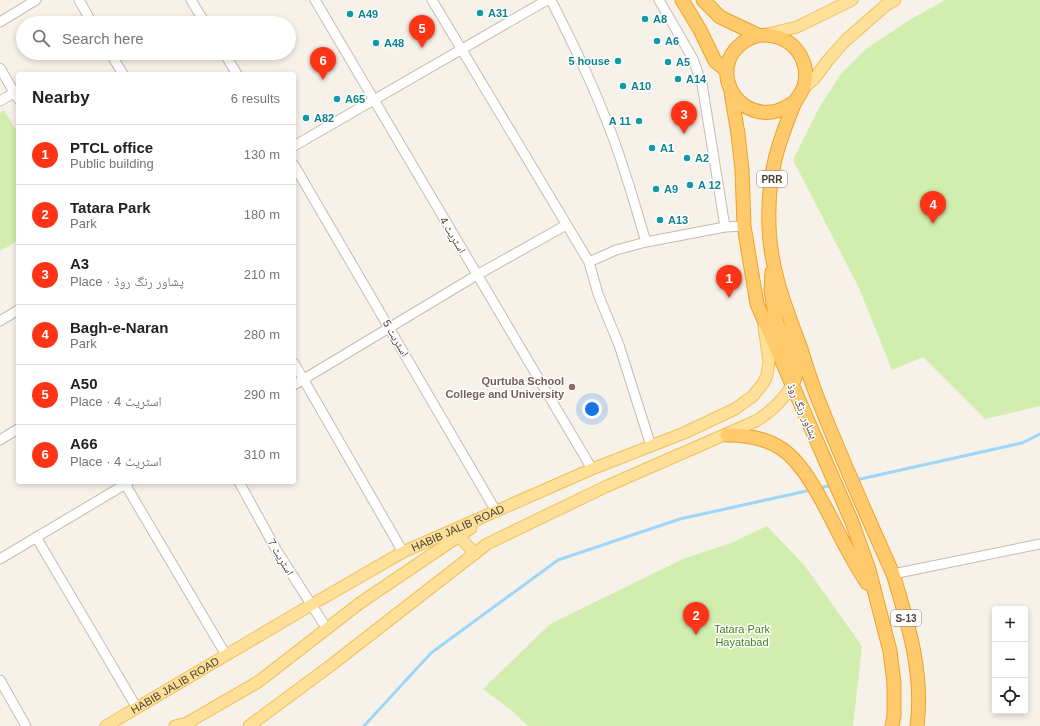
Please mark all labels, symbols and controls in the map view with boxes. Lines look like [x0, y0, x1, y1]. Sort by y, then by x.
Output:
place label: A31 [488, 7, 508, 19]
place label: A49 [358, 8, 378, 20]
marker: A31 [475, 8, 485, 18]
marker: A49 [345, 9, 355, 19]
place label: A8 [653, 13, 667, 25]
marker: A8 [640, 14, 650, 24]
pin: 5 [409, 15, 435, 48]
search box [16, 16, 296, 60]
icon: search [30, 27, 52, 49]
text: Search here [62, 30, 144, 47]
place label: A6 [665, 35, 679, 47]
marker: A6 [652, 36, 662, 46]
place label: A48 [384, 37, 404, 49]
marker: A48 [371, 38, 381, 48]
pin: 6 [310, 47, 336, 80]
place label: 5 house [568, 55, 610, 67]
marker: 5 house [613, 56, 623, 66]
place label: A5 [676, 56, 690, 68]
marker: A5 [663, 57, 673, 67]
place label: A14 [686, 73, 707, 85]
marker: A14 [673, 74, 683, 84]
place label: A10 [631, 80, 651, 92]
marker: A10 [618, 81, 628, 91]
text: Nearby [32, 88, 90, 107]
text: 6 results [231, 91, 280, 106]
place label: A65 [345, 93, 365, 105]
marker: A65 [332, 94, 342, 104]
pin: 3 [671, 101, 697, 134]
place label: A82 [314, 112, 334, 124]
marker: A82 [301, 113, 311, 123]
place label: A 11 [609, 115, 631, 127]
marker: A 11 [634, 116, 644, 126]
text: PTCL office [70, 139, 153, 156]
place label: A1 [660, 142, 674, 154]
marker: A1 [647, 143, 657, 153]
text: 1 [41, 147, 49, 162]
text: 130 m [244, 147, 280, 162]
place label: A2 [695, 152, 709, 164]
marker: A2 [682, 153, 692, 163]
text: Public building [70, 156, 154, 171]
road number: PRR [757, 171, 787, 187]
place label: A 12 [698, 179, 721, 191]
marker: A 12 [685, 180, 695, 190]
place label: A9 [664, 183, 678, 195]
marker: A9 [651, 184, 661, 194]
pin: 4 [920, 191, 946, 224]
text: Tatara Park [70, 199, 151, 216]
text: 2 [41, 207, 49, 222]
text: 180 m [244, 207, 280, 222]
place label: A13 [668, 214, 688, 226]
street label: اسٹریٹ 4 [437, 215, 468, 255]
marker: A13 [655, 215, 665, 225]
text: Park [70, 216, 97, 231]
text: A3 [70, 255, 89, 272]
pin: 1 [716, 265, 742, 298]
text: 3 [41, 267, 49, 282]
text: 210 m [244, 267, 280, 282]
text: Place · پشاور رنگ روڈ [70, 274, 184, 289]
street label: اسٹریٹ 5 [381, 318, 411, 359]
text: Bagh-e-Naran [70, 319, 168, 336]
text: 4 [41, 327, 49, 342]
text: 280 m [244, 327, 280, 342]
text: Park [70, 336, 97, 351]
text: A50 [70, 375, 98, 392]
place label: Qurtuba School College and University [445, 375, 565, 400]
marker: Qurtuba School College and University [567, 382, 577, 392]
street label: پشاور رنگ روڈ [785, 382, 821, 441]
text: 5 [41, 387, 49, 402]
text: 290 m [244, 387, 280, 402]
text: Place · اسٹریٹ 4 [70, 394, 162, 409]
your location [582, 399, 602, 419]
text: A66 [70, 435, 98, 452]
text: 6 [41, 447, 49, 462]
text: 310 m [244, 447, 280, 462]
text: Place · اسٹریٹ 4 [70, 454, 162, 469]
street label: HABIB JALIB ROAD [409, 502, 506, 554]
street label: اسٹریٹ 7 [265, 537, 296, 577]
pin: 2 [683, 602, 709, 635]
map controls [992, 606, 1028, 714]
button: + [992, 606, 1028, 642]
road number: S-13 [891, 610, 921, 626]
park label: Tatara Park Hayatabad [714, 623, 771, 648]
button: − [992, 642, 1028, 678]
street label: HABIB JALIB ROAD [129, 655, 221, 716]
button: locate [992, 678, 1028, 714]

